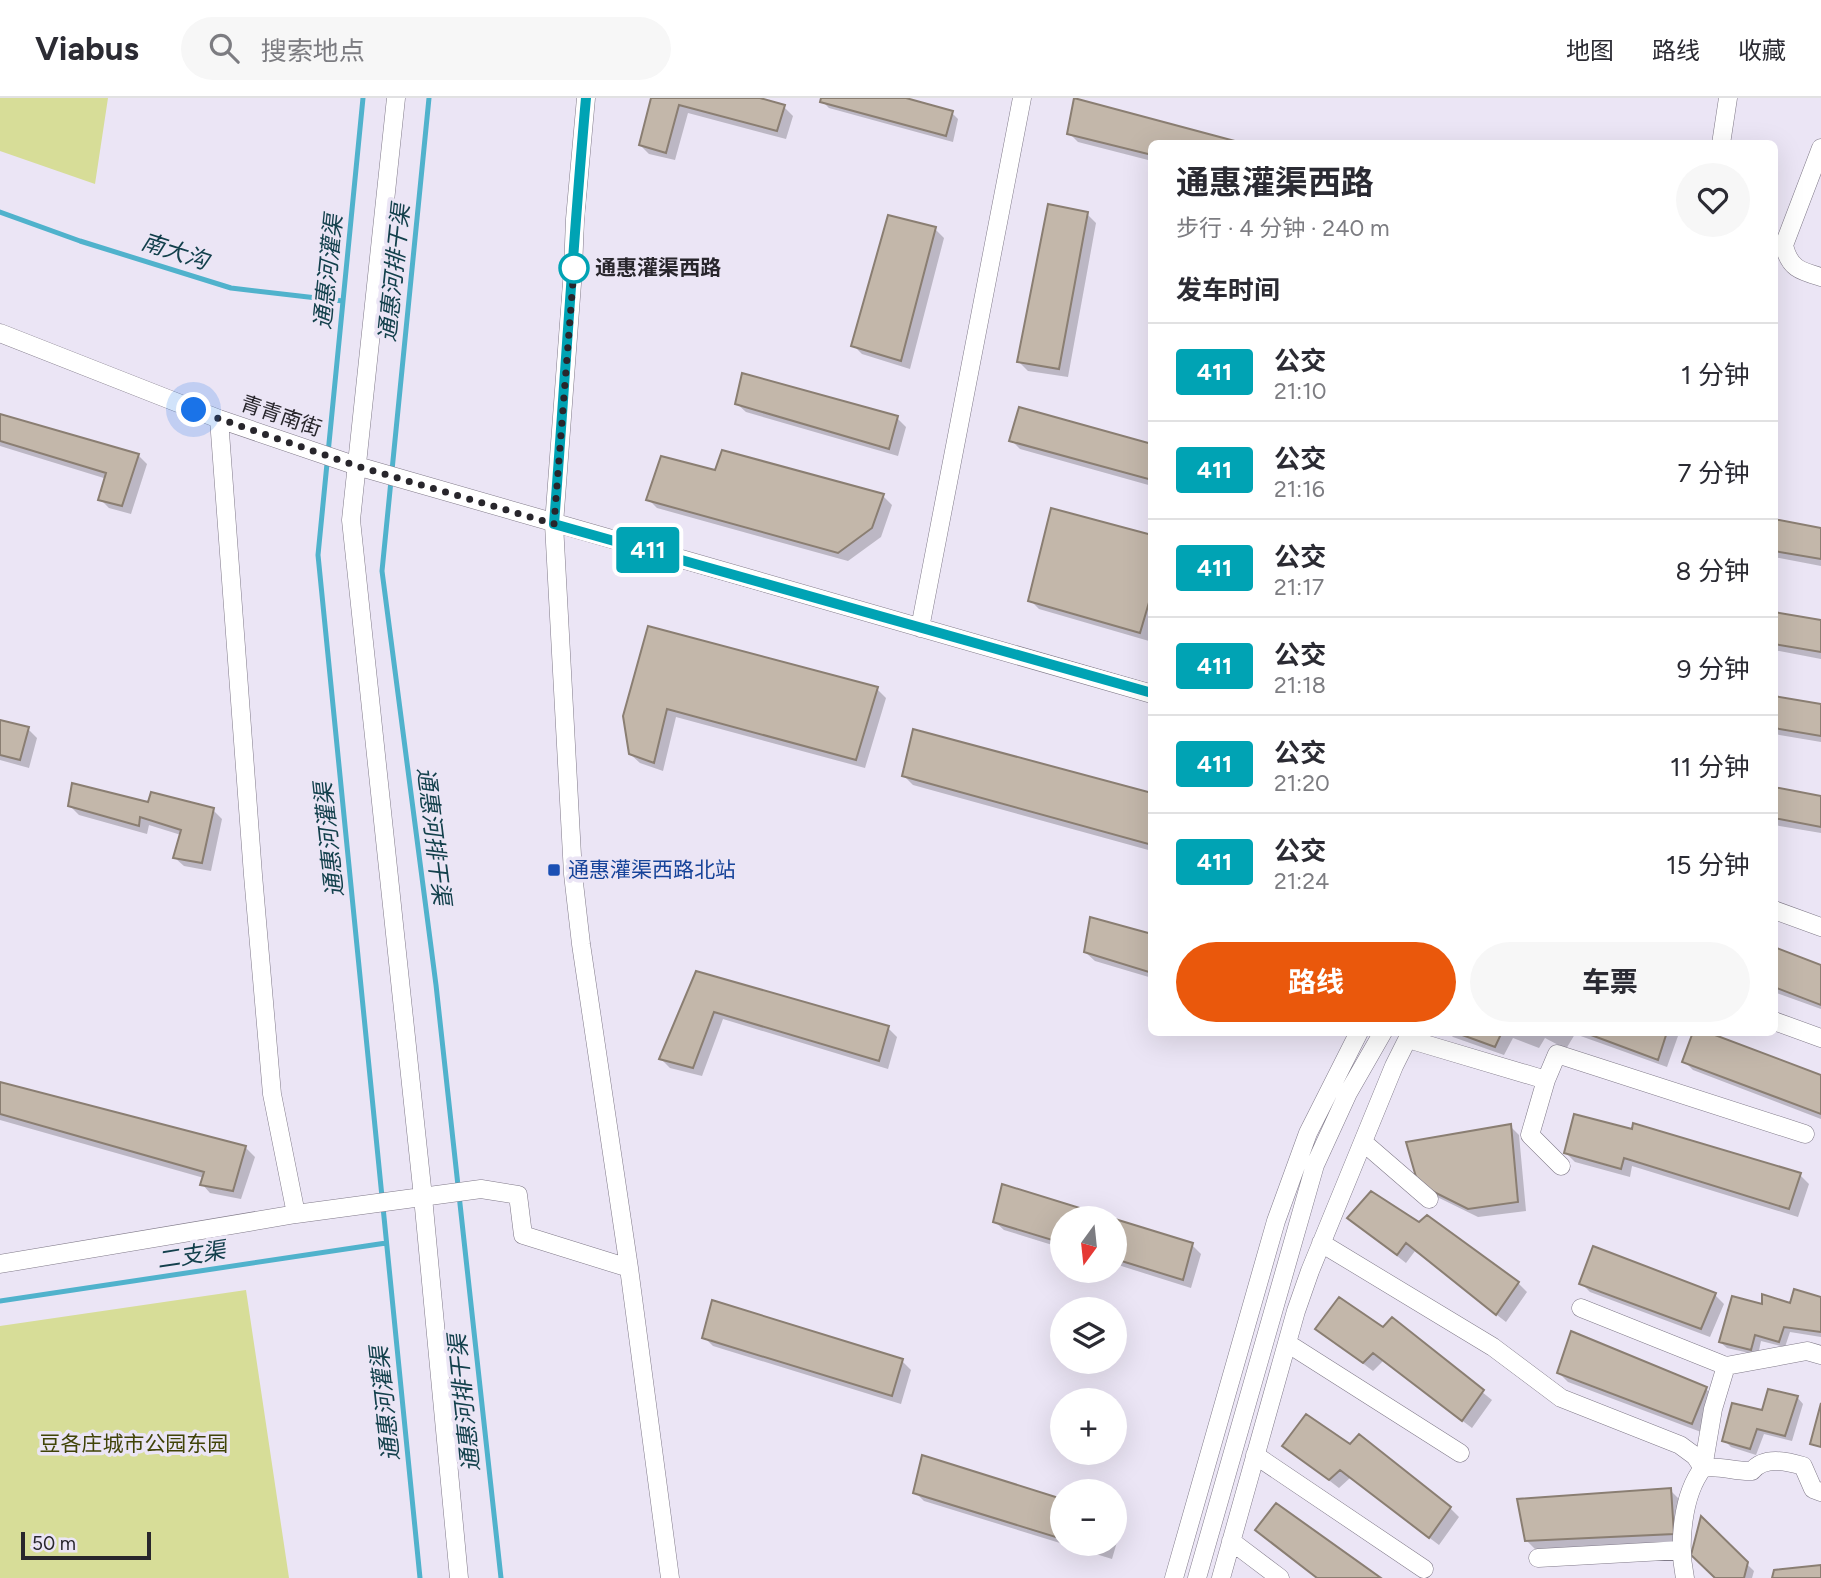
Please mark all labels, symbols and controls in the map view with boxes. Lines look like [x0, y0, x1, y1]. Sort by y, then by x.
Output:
search box [181, 17, 671, 80]
text: Viabus [35, 29, 139, 68]
icon: search [205, 29, 243, 67]
text: 搜索地点 [261, 35, 365, 67]
text: 地图 [1566, 36, 1614, 65]
text: 路线 [1652, 36, 1700, 65]
text: 收藏 [1738, 36, 1786, 65]
text: 通惠灌渠西路 [1176, 163, 1374, 202]
button: heart [1676, 163, 1750, 237]
water label: 通惠河排干渠 [373, 200, 415, 343]
water label: 通惠河灌渠 [308, 210, 348, 331]
text: 步行 · 4 分钟 · 240 m [1176, 214, 1390, 242]
water label: 南大沟 [138, 227, 215, 276]
marker: 通惠灌渠西路 [559, 253, 589, 283]
place label: 通惠灌渠西路 [595, 255, 721, 280]
text: 发车时间 [1176, 274, 1280, 306]
text: 公交 [1274, 345, 1326, 377]
text: 411 [1197, 357, 1232, 386]
text: 1 分钟 [1681, 359, 1750, 391]
text: 21:10 [1274, 377, 1326, 405]
street label: 青青南街 [237, 390, 325, 441]
your location [176, 392, 211, 427]
text: 公交 [1274, 443, 1326, 475]
text: 411 [1197, 455, 1232, 484]
text: 7 分钟 [1678, 457, 1750, 489]
text: 21:16 [1274, 475, 1325, 503]
line badge: 411 [608, 527, 688, 573]
text: 411 [630, 535, 666, 564]
text: 公交 [1274, 541, 1326, 573]
text: 411 [1197, 553, 1232, 582]
text: 8 分钟 [1676, 555, 1750, 587]
text: 21:17 [1274, 573, 1324, 601]
text: 公交 [1274, 639, 1326, 671]
text: 411 [1197, 651, 1232, 680]
text: 9 分钟 [1677, 653, 1750, 685]
text: 21:18 [1274, 671, 1326, 699]
text: 公交 [1274, 737, 1326, 769]
text: 411 [1197, 749, 1232, 778]
text: 11 分钟 [1670, 751, 1750, 783]
water label: 通惠河排干渠 [412, 766, 457, 909]
text: 21:20 [1274, 769, 1330, 797]
water label: 通惠河灌渠 [309, 778, 349, 899]
text: 公交 [1274, 835, 1326, 867]
text: 411 [1197, 847, 1232, 876]
text: 15 分钟 [1666, 849, 1750, 881]
place label: 通惠灌渠西路北站 [568, 857, 736, 882]
marker: 通惠灌渠西路北站 [546, 862, 562, 878]
text: 21:24 [1274, 867, 1329, 895]
button: 路线 [1176, 942, 1456, 1022]
button: 车票 [1470, 942, 1750, 1022]
north arrow [1050, 1206, 1127, 1283]
map controls [1050, 1206, 1127, 1556]
water label: 二支渠 [155, 1235, 230, 1274]
button: layers [1050, 1297, 1127, 1374]
water label: 通惠河排干渠 [443, 1330, 485, 1473]
water label: 通惠河灌渠 [365, 1342, 405, 1463]
button: + [1050, 1388, 1127, 1465]
park label: 豆各庄城市公园东园 [40, 1431, 229, 1456]
button: − [1050, 1479, 1127, 1556]
scale bar [21, 1529, 150, 1561]
text: 50 m [32, 1532, 76, 1555]

